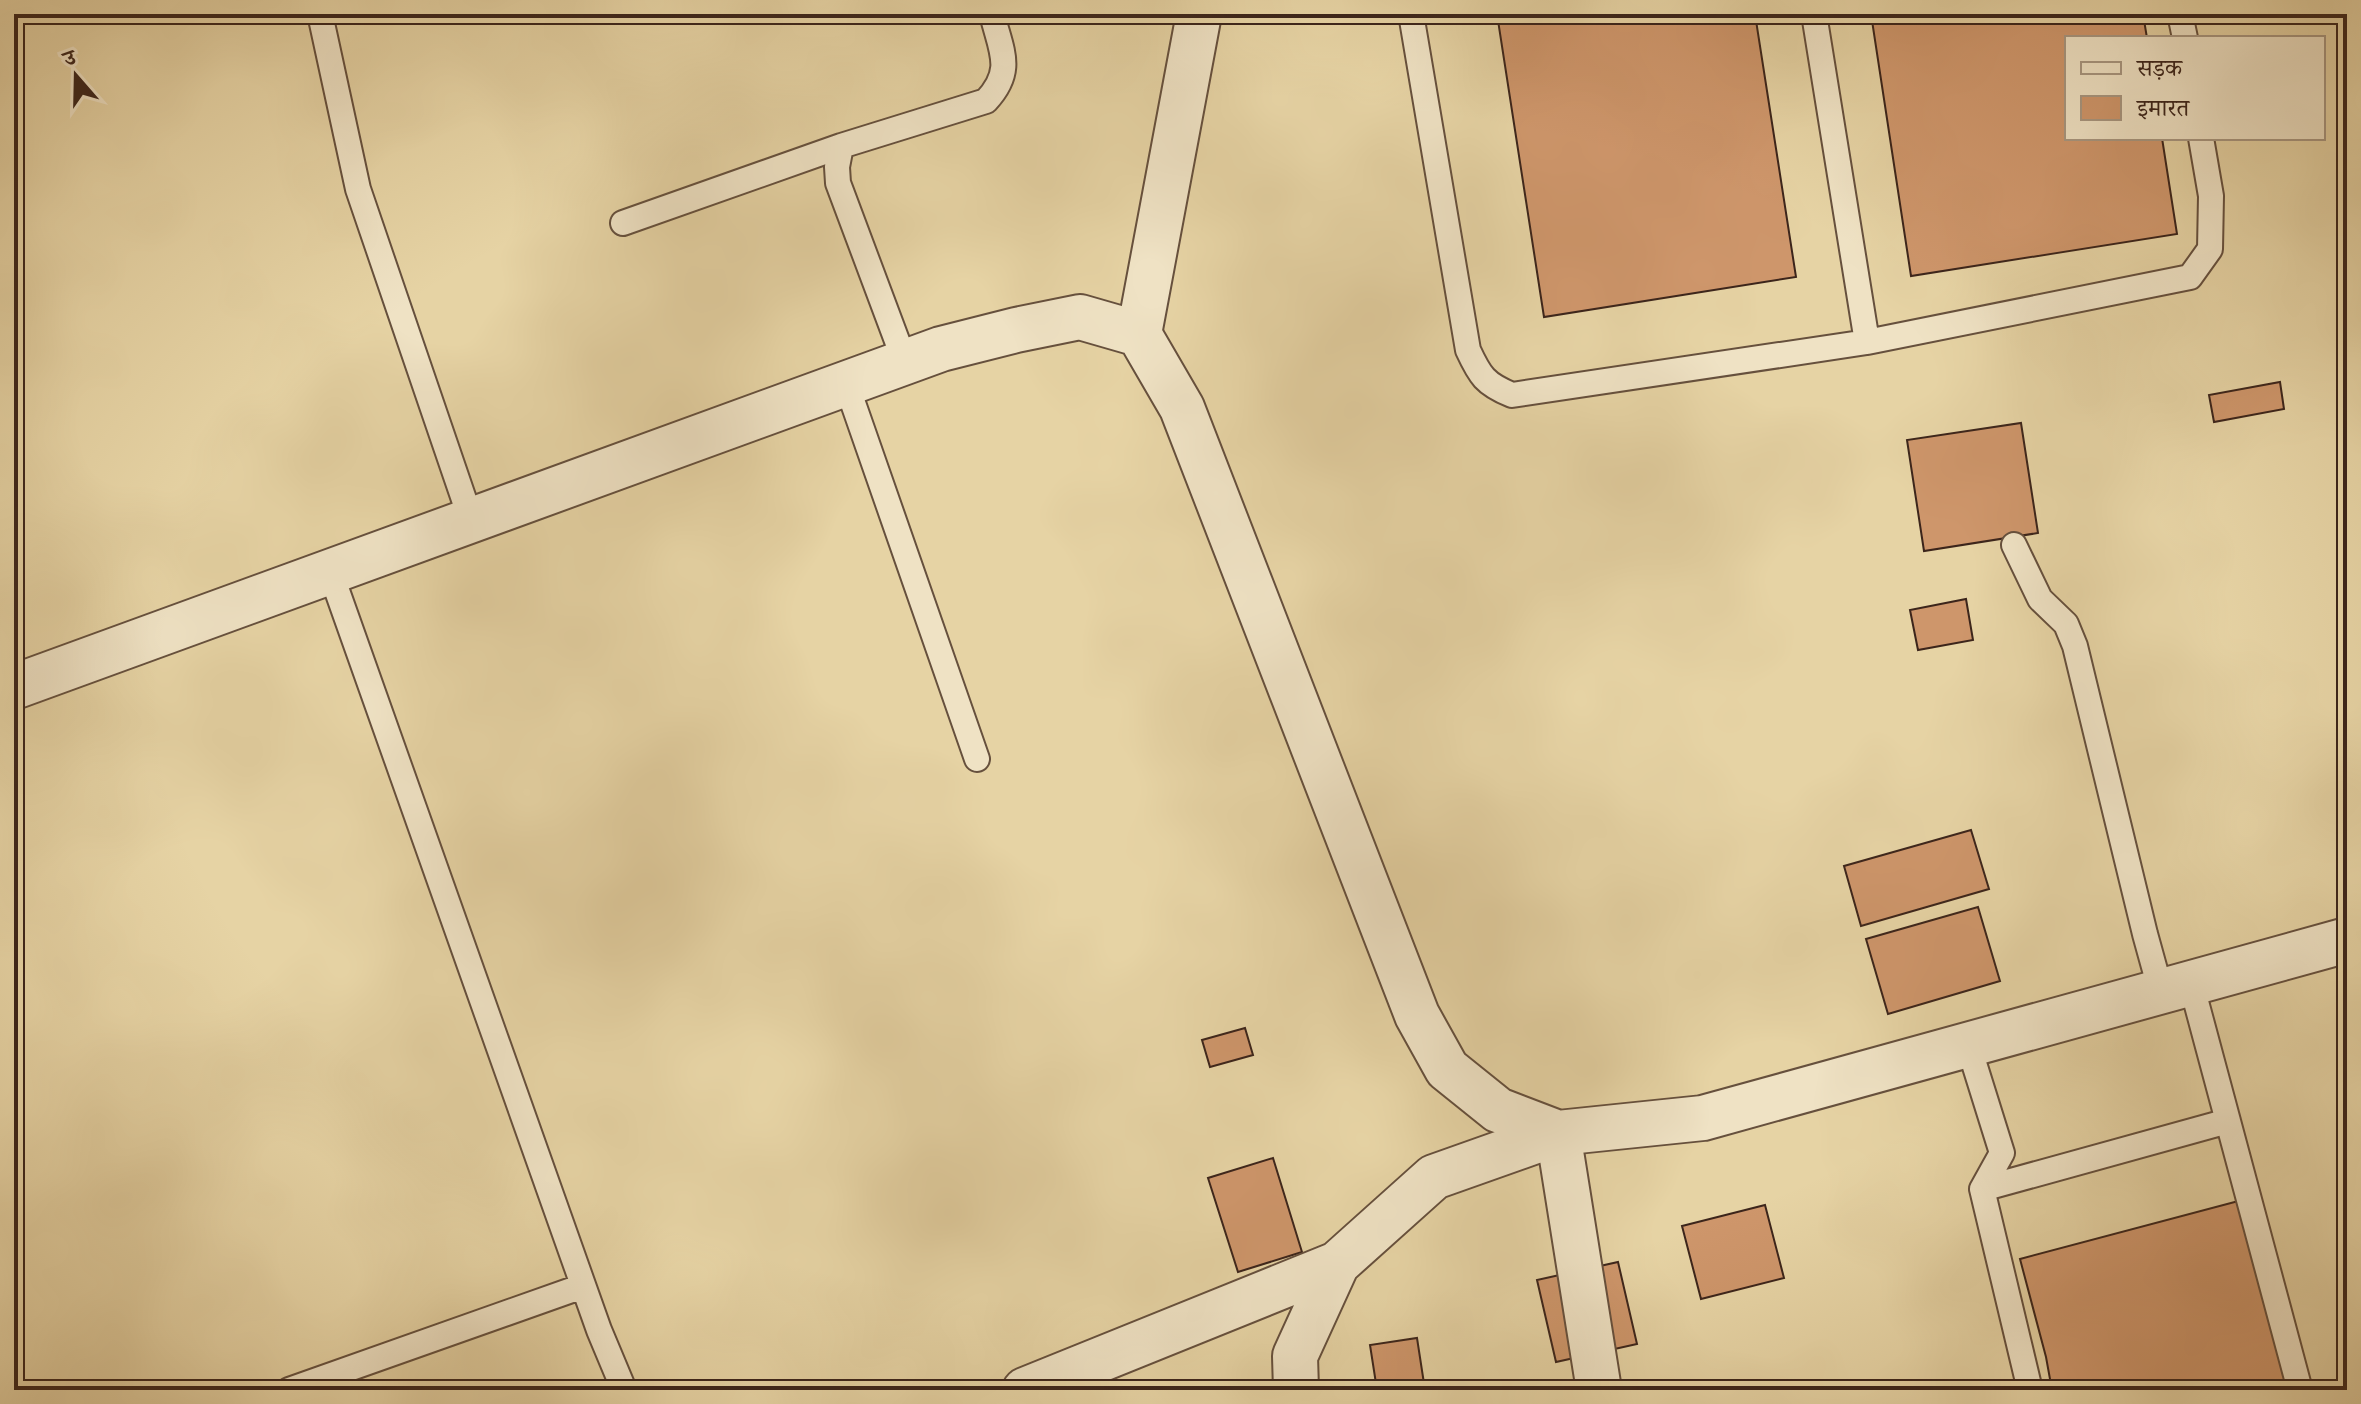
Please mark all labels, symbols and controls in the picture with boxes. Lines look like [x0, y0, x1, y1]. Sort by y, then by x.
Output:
north arrow [36, 36, 116, 116]
legend [2065, 36, 2325, 140]
text: उ [58, 42, 81, 73]
text: सड़क [2136, 53, 2184, 82]
text: इमारत [2136, 93, 2190, 122]

